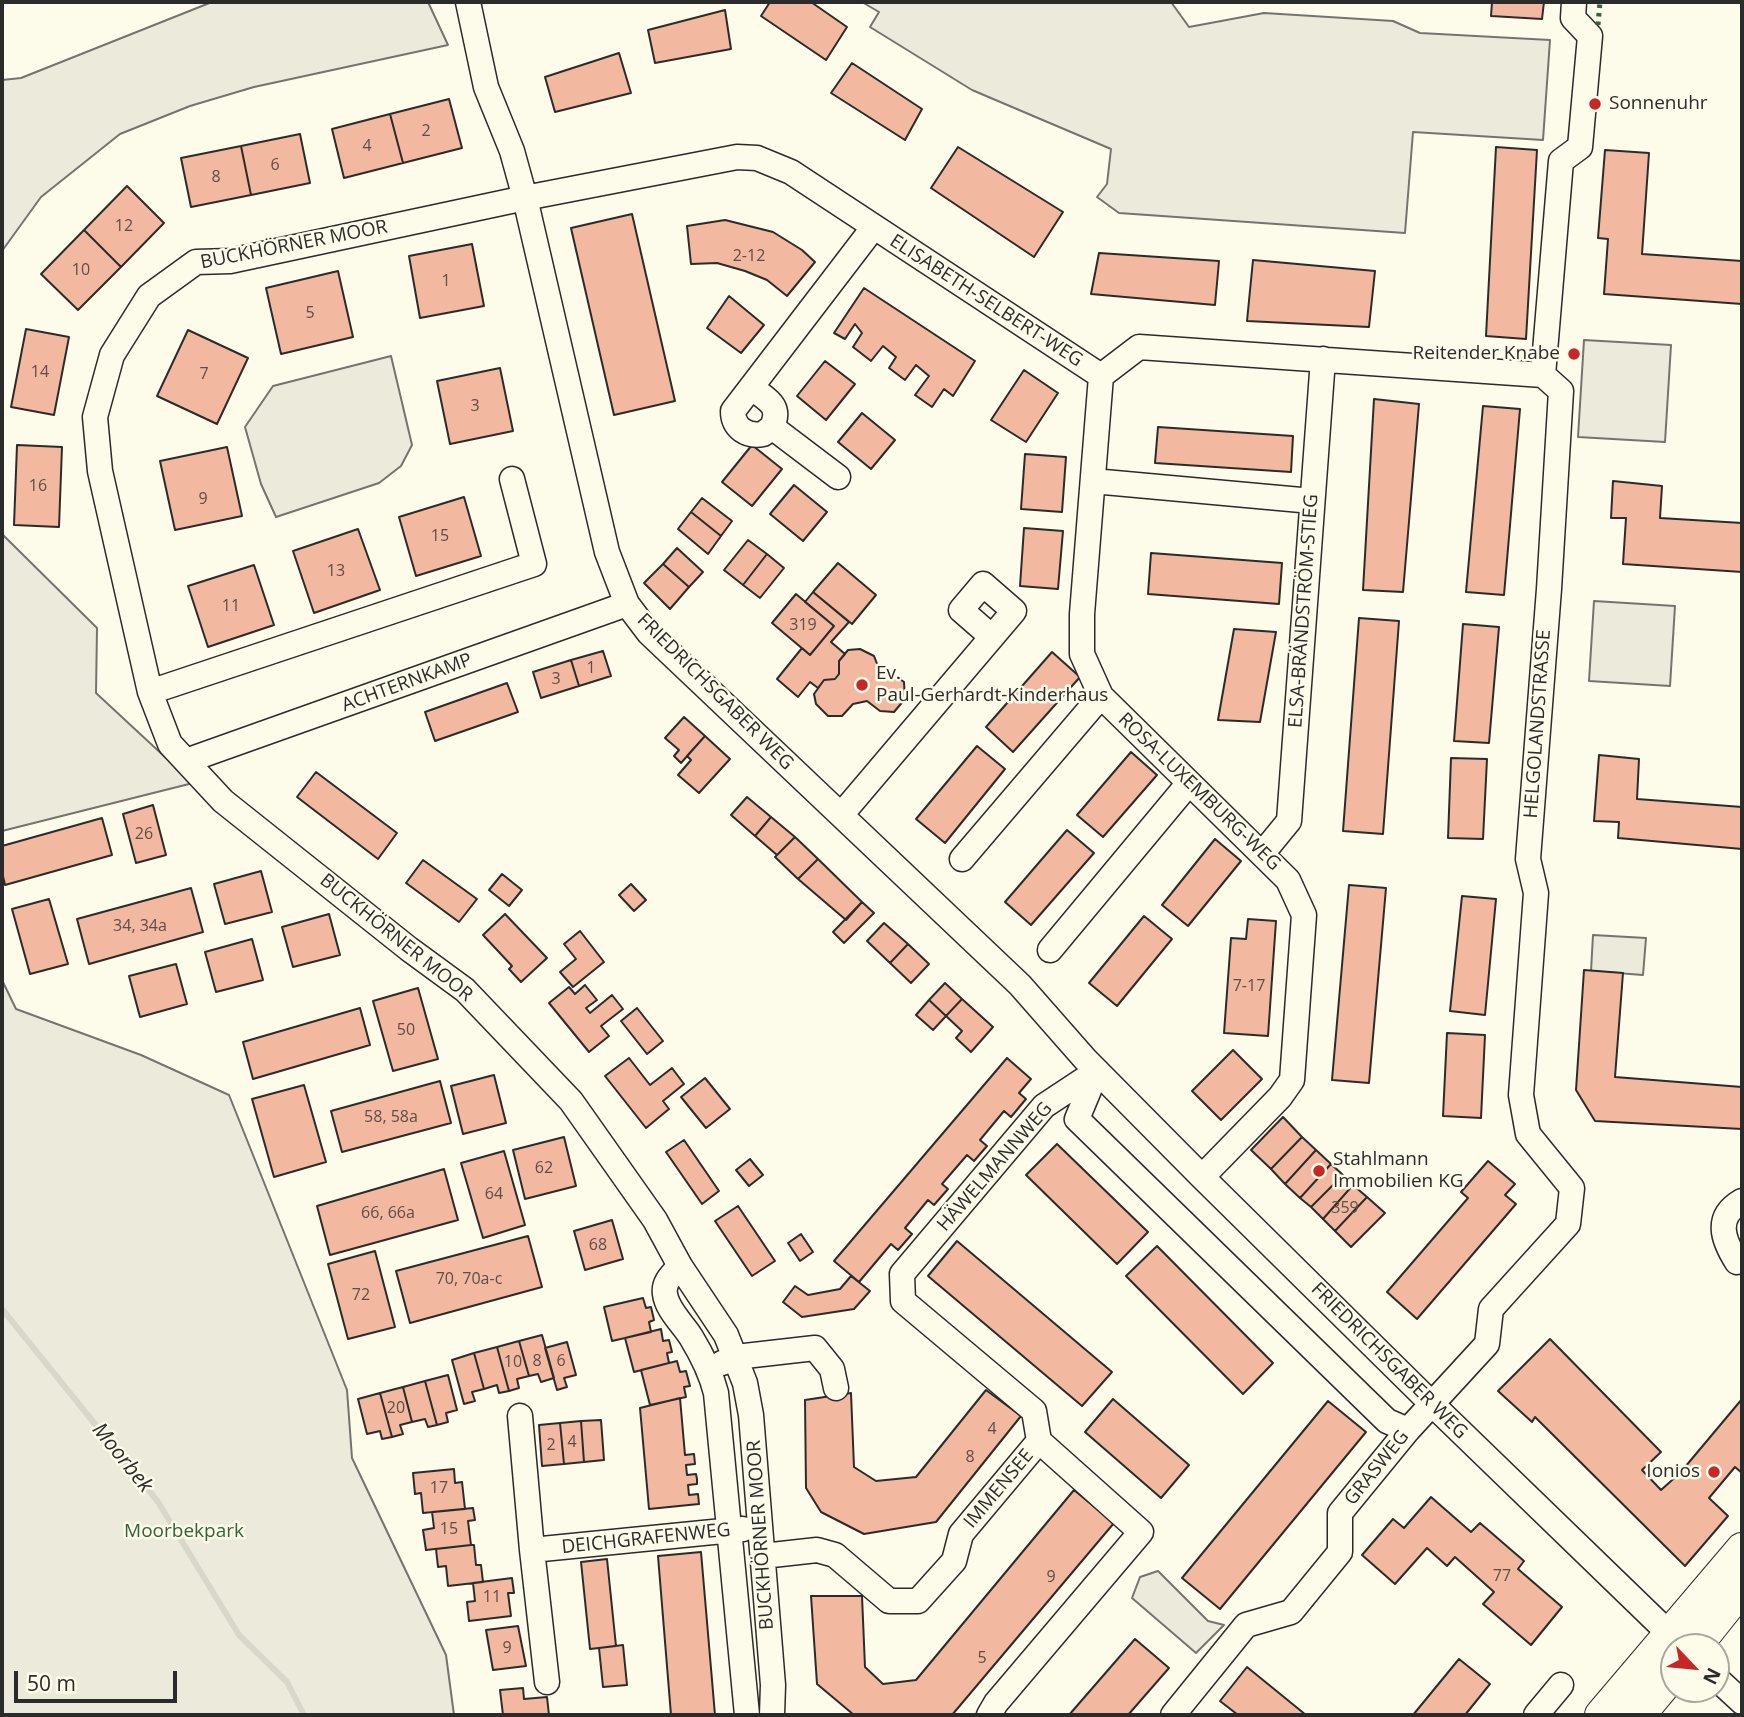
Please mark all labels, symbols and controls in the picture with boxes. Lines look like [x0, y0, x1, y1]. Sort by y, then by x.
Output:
place label: Sonnenuhr [1609, 93, 1708, 115]
marker: Sonnenuhr [1587, 96, 1603, 112]
house number: 2 [421, 121, 431, 141]
house number: 4 [362, 136, 372, 156]
house number: 6 [270, 155, 280, 175]
house number: 8 [211, 167, 221, 187]
house number: 12 [115, 216, 133, 236]
street label: BUCKHÖRNER MOOR [199, 216, 389, 274]
street label: ELISABETH-SELBERT-WEG [885, 230, 1087, 372]
house number: 2-12 [733, 246, 765, 266]
house number: 10 [72, 260, 90, 280]
house number: 1 [441, 271, 451, 291]
house number: 5 [305, 303, 315, 323]
place label: Reitender Knabe [1413, 343, 1560, 365]
marker: Reitender Knabe [1566, 346, 1582, 362]
house number: 14 [31, 362, 49, 382]
house number: 7 [199, 364, 209, 384]
house number: 3 [470, 396, 480, 416]
house number: 16 [29, 476, 47, 496]
house number: 9 [198, 489, 208, 509]
street label: ELSA-BRÄNDSTRÖM-STIEG [1284, 493, 1324, 729]
house number: 15 [431, 526, 449, 546]
house number: 13 [327, 561, 345, 581]
house number: 11 [222, 596, 240, 616]
street label: FRIEDRICHSGABER WEG [632, 609, 798, 775]
house number: 319 [789, 615, 817, 635]
street label: HELGOLANDSTRASSE [1520, 629, 1556, 819]
street label: ACHTERNKAMP [339, 649, 475, 717]
house number: 1 [586, 658, 596, 678]
place label: Ev. Paul-Gerhardt-Kinderhaus [876, 663, 1108, 707]
house number: 3 [551, 669, 561, 689]
marker: Ev. Paul-Gerhardt-Kinderhaus [854, 677, 870, 693]
street label: ROSA-LUXEMBURG-WEG [1113, 708, 1285, 876]
house number: 26 [135, 824, 153, 844]
street label: BUCKHÖRNER MOOR [315, 869, 477, 1007]
house number: 34, 34a [113, 916, 167, 936]
house number: 7-17 [1233, 976, 1265, 996]
house number: 50 [397, 1020, 415, 1040]
street label: HÄWELMANNWEG [933, 1098, 1057, 1236]
house number: 58, 58a [364, 1107, 418, 1127]
place label: Stahlmann Immobilien KG [1333, 1149, 1464, 1193]
house number: 62 [535, 1158, 553, 1178]
marker: Stahlmann Immobilien KG [1311, 1163, 1327, 1179]
house number: 64 [485, 1184, 503, 1204]
house number: 359 [1331, 1198, 1359, 1218]
house number: 66, 66a [361, 1203, 415, 1223]
house number: 68 [589, 1235, 607, 1255]
house number: 70, 70a-c [436, 1269, 502, 1289]
street label: FRIEDRICHSGABER WEG [1306, 1278, 1472, 1444]
house number: 72 [352, 1285, 370, 1305]
house number: 8 [532, 1351, 542, 1371]
house number: 6 [556, 1351, 566, 1371]
house number: 10 [504, 1352, 522, 1372]
house number: 20 [387, 1398, 405, 1418]
water label: Moorbek [86, 1418, 158, 1498]
house number: 4 [987, 1419, 997, 1439]
street label: GRASWEG [1340, 1426, 1414, 1510]
house number: 4 [567, 1432, 577, 1452]
house number: 2 [546, 1435, 556, 1455]
street label: BUCKHÖRNER MOOR [743, 1439, 779, 1631]
street label: IMMENSEE [959, 1445, 1039, 1533]
house number: 8 [965, 1447, 975, 1467]
place label: Ionios [1646, 1461, 1700, 1483]
marker: Ionios [1706, 1464, 1722, 1480]
house number: 17 [430, 1478, 448, 1498]
house number: 15 [440, 1519, 458, 1539]
street label: DEICHGRAFENWEG [560, 1519, 732, 1559]
park label: Moorbekpark [124, 1521, 244, 1543]
house number: 77 [1493, 1566, 1511, 1586]
house number: 9 [1046, 1567, 1056, 1587]
house number: 11 [483, 1587, 501, 1607]
north arrow [1660, 1633, 1730, 1703]
house number: 9 [502, 1638, 512, 1658]
house number: 5 [977, 1648, 987, 1668]
scale bar [18, 1658, 180, 1702]
text: N [1697, 1664, 1727, 1689]
text: 50 m [27, 1669, 76, 1697]

